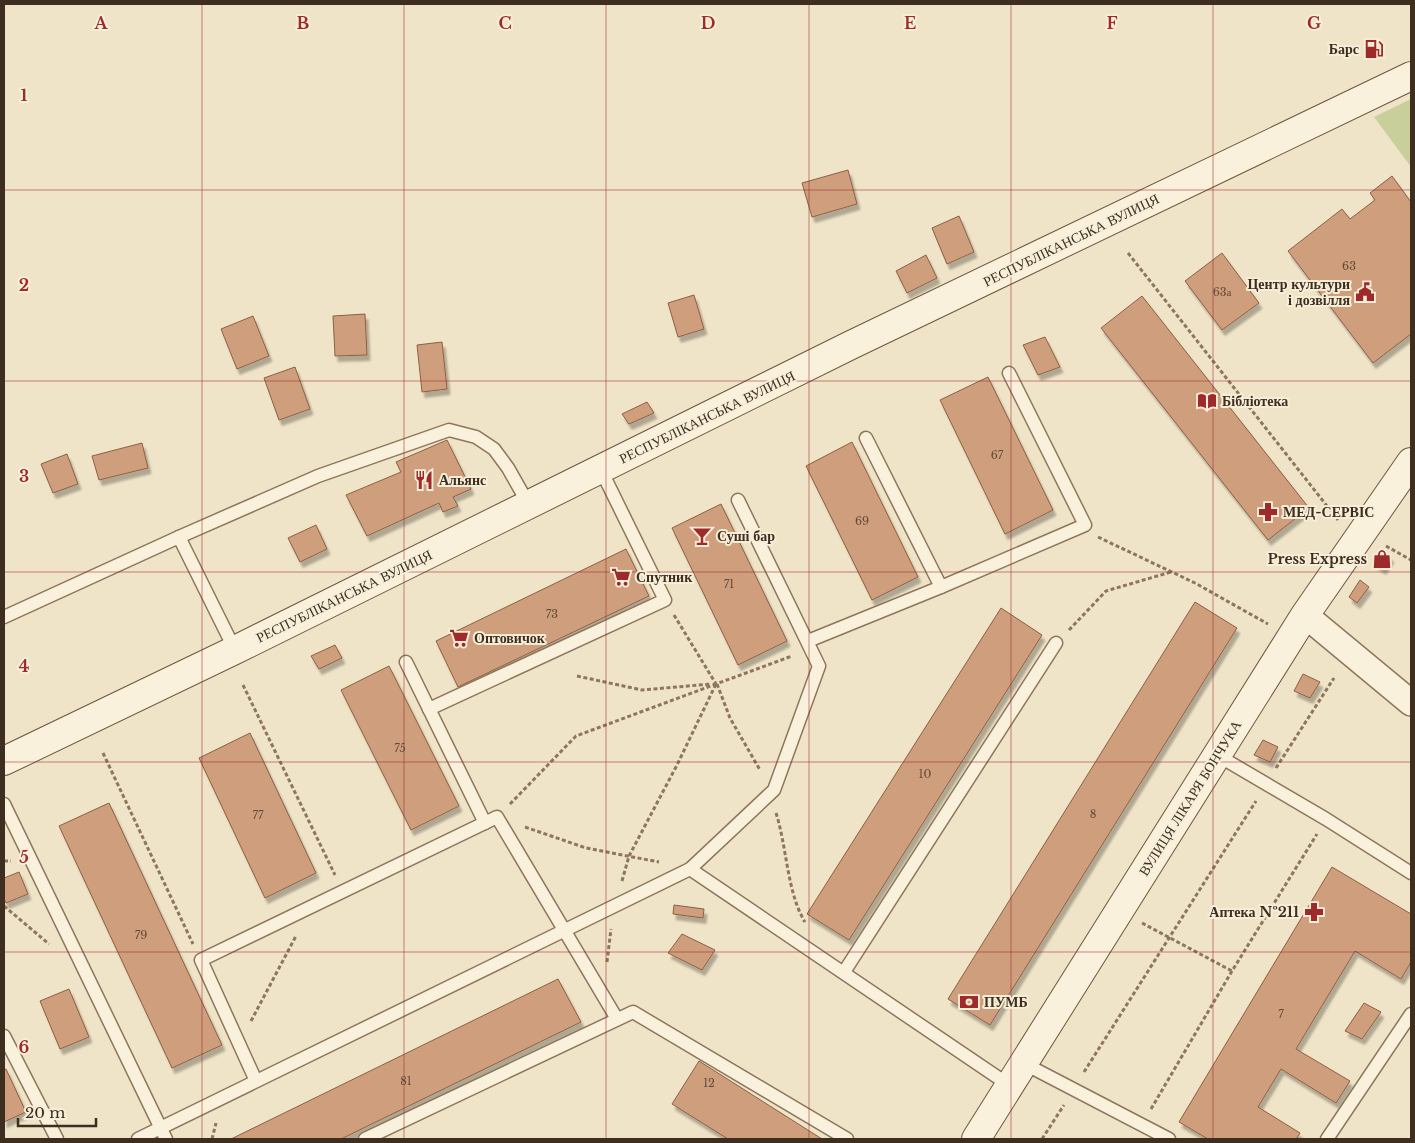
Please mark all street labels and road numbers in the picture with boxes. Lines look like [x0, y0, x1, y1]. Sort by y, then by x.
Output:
street label: РЕСПУБЛІКАНСЬКА ВУЛИЦЯ [980, 189, 1162, 291]
street label: РЕСПУБЛІКАНСЬКА ВУЛИЦЯ [616, 366, 798, 468]
street label: РЕСПУБЛІКАНСЬКА ВУЛИЦЯ [253, 545, 435, 647]
street label: ВУЛИЦЯ ЛІКАРЯ БОНЧУКА [1135, 716, 1246, 879]

